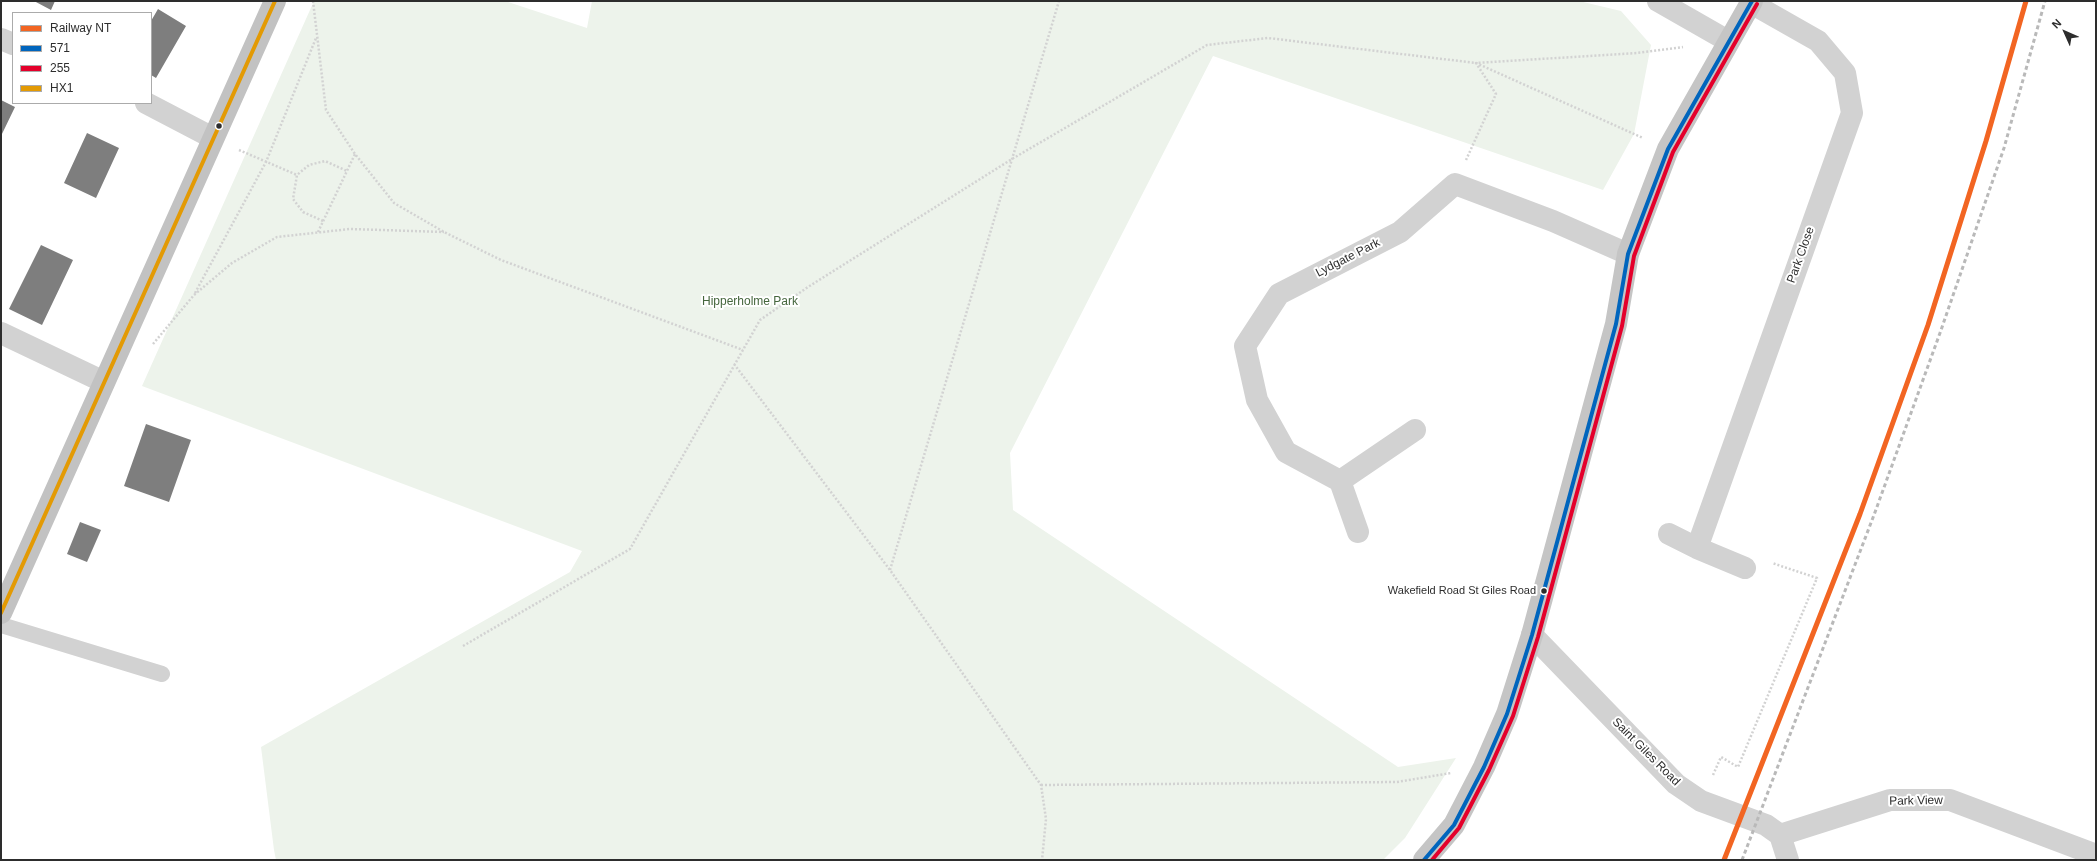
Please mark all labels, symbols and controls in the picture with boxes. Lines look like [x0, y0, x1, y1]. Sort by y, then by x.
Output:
legend [12, 12, 152, 104]
north arrow [2045, 12, 2085, 52]
text: N [2049, 16, 2064, 31]
text: Railway NT [50, 21, 111, 35]
text: 571 [50, 41, 70, 55]
text: 255 [50, 61, 70, 75]
text: HX1 [50, 81, 73, 95]
unlabelled marker [214, 121, 224, 131]
street label: Park Close [1784, 225, 1818, 285]
street label: Lydgate Park [1313, 236, 1383, 280]
park label: Hipperholme Park [702, 295, 798, 309]
place label: Wakefield Road St Giles Road [1388, 584, 1536, 598]
marker: Wakefield Road St Giles Road [1539, 586, 1549, 596]
street label: Saint Giles Road [1609, 715, 1683, 789]
street label: Park View [1889, 793, 1943, 809]

